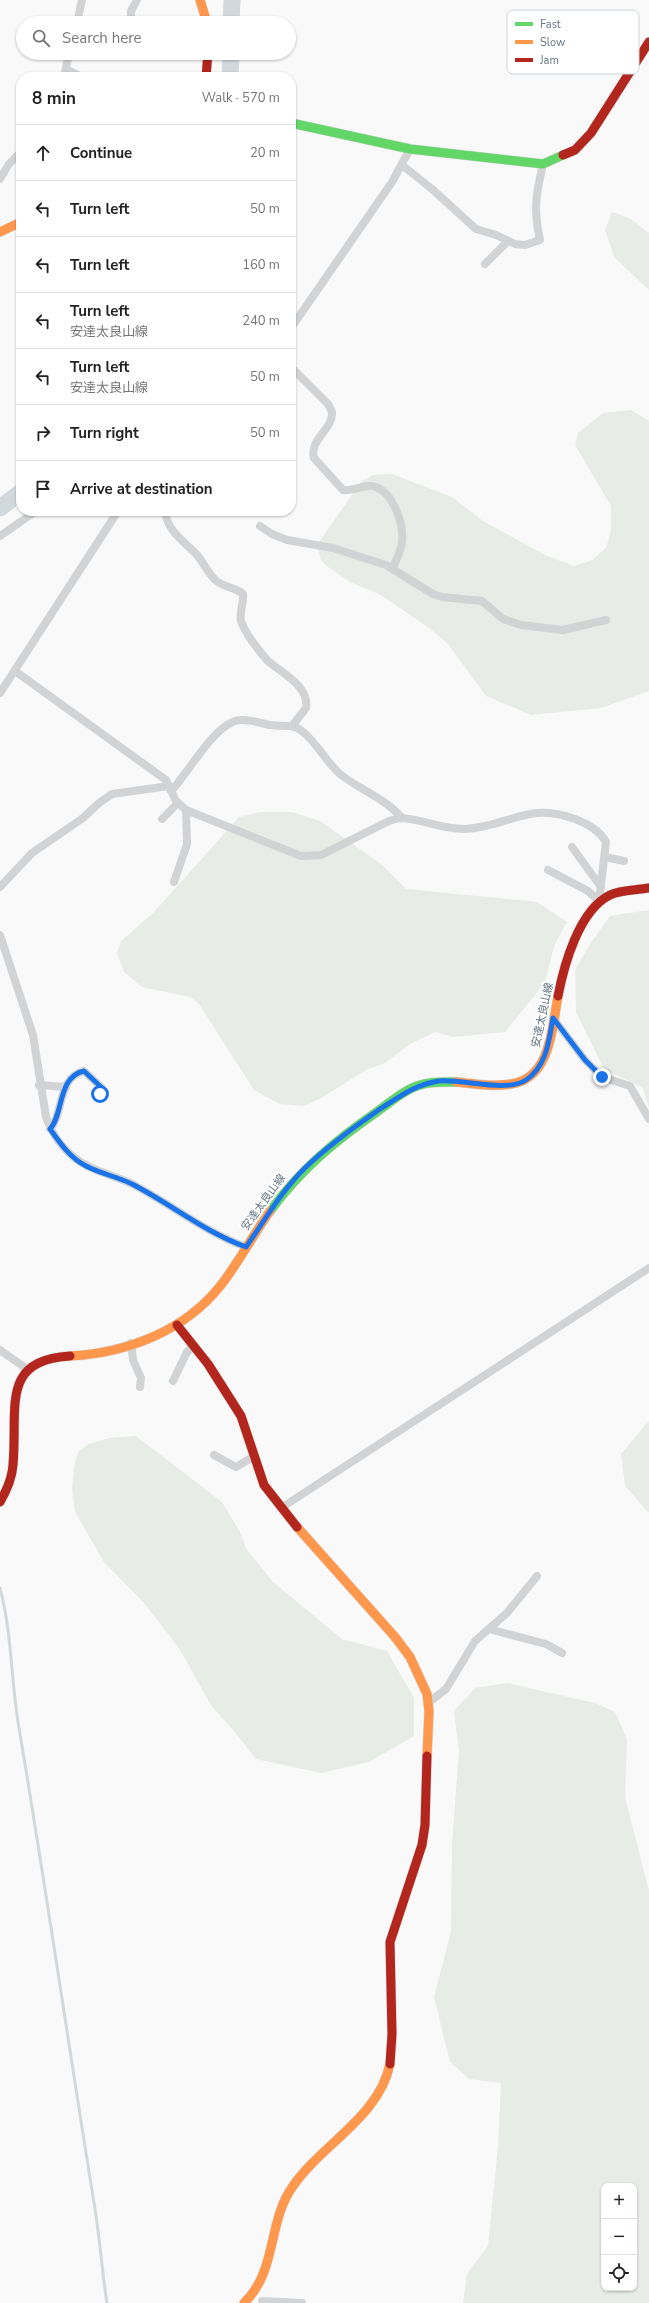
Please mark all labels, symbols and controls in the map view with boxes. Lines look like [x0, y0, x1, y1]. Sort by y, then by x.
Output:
legend [507, 10, 639, 74]
search box [16, 16, 296, 60]
text: Fast [540, 17, 561, 32]
icon: search [30, 27, 52, 49]
text: Search here [62, 28, 142, 48]
text: Slow [540, 35, 565, 50]
text: Jam [539, 53, 559, 68]
text: 8 min [32, 87, 76, 110]
text: Walk · 570 m [202, 89, 280, 107]
icon: ahead [32, 142, 54, 164]
text: Continue [70, 143, 132, 163]
text: 20 m [250, 144, 280, 162]
icon: left [32, 198, 54, 220]
text: Turn left [70, 199, 129, 219]
text: 50 m [250, 200, 280, 218]
icon: left [32, 254, 54, 276]
text: Turn left [70, 255, 129, 275]
text: 160 m [242, 256, 280, 274]
text: Turn left [70, 301, 129, 321]
icon: left [32, 310, 54, 332]
text: 240 m [242, 312, 280, 330]
text: 安達太良山線 [70, 323, 148, 341]
text: Turn left [70, 357, 129, 377]
icon: left [32, 366, 54, 388]
text: 50 m [250, 368, 280, 386]
text: 安達太良山線 [70, 379, 148, 397]
icon: right [32, 422, 54, 444]
text: Turn right [70, 423, 139, 443]
text: 50 m [250, 424, 280, 442]
icon: arrive [32, 478, 54, 500]
text: Arrive at destination [70, 479, 213, 499]
street label: 安達太良山線 [528, 981, 557, 1049]
route end [593, 1068, 611, 1086]
route start [91, 1085, 109, 1103]
street label: 安達太良山線 [238, 1171, 289, 1233]
map controls [601, 2183, 637, 2291]
button: + [601, 2183, 637, 2219]
button: − [601, 2219, 637, 2255]
button: locate [601, 2255, 637, 2291]

